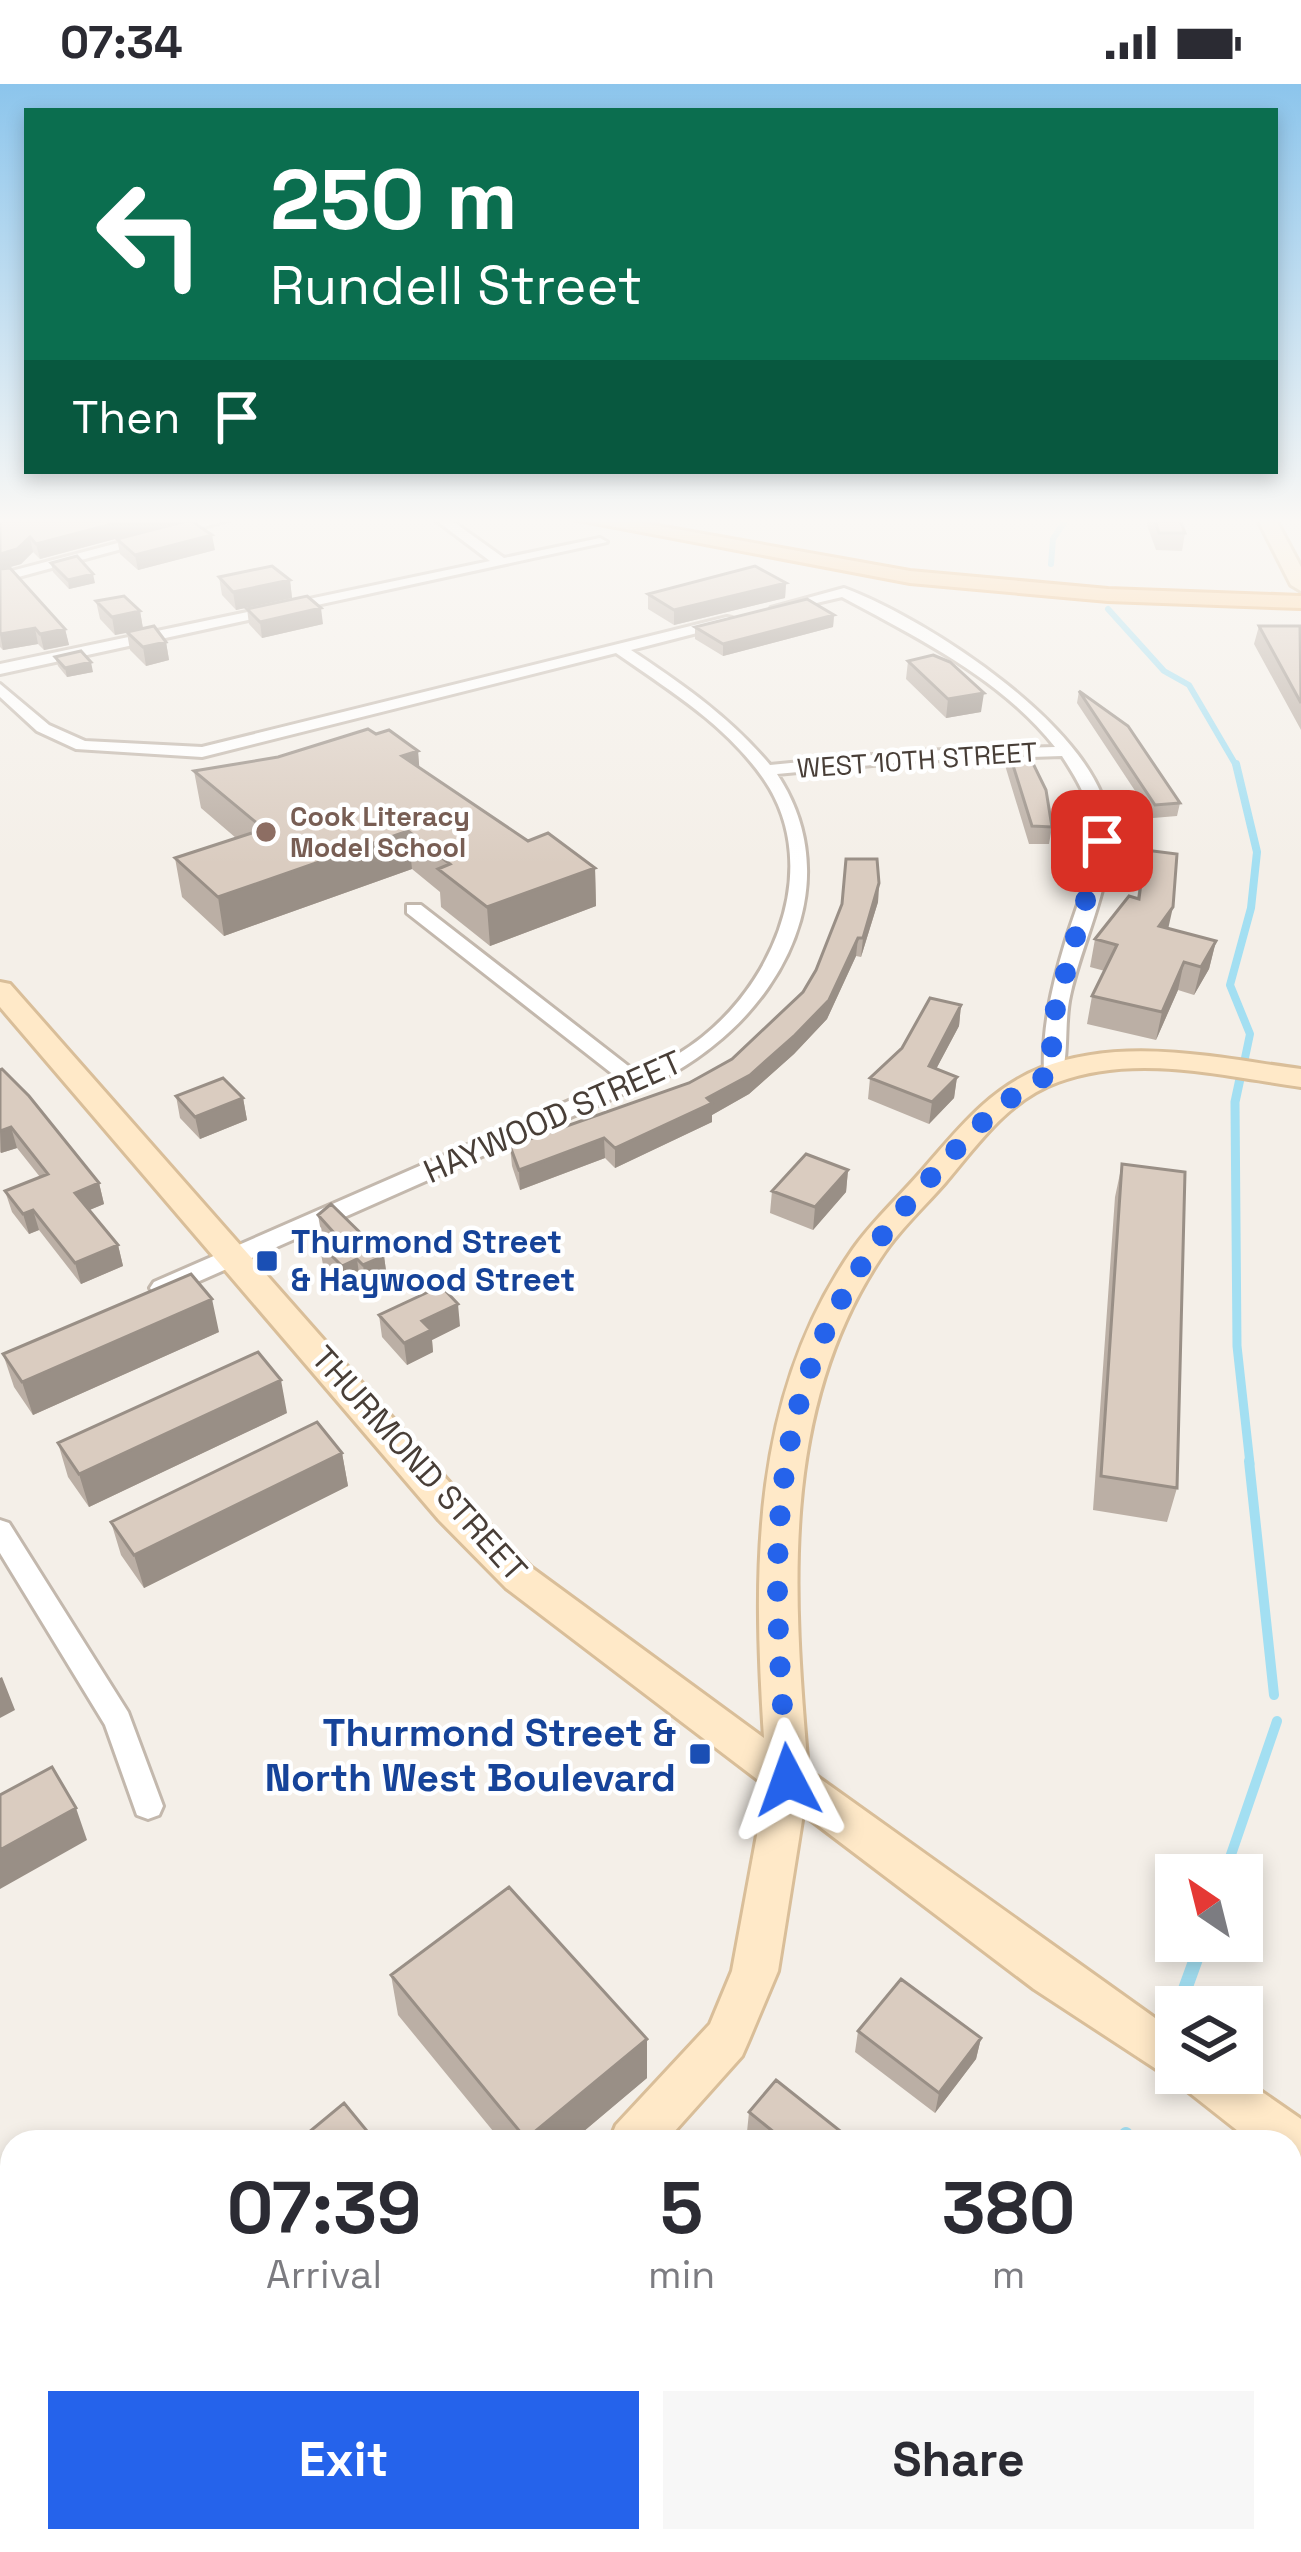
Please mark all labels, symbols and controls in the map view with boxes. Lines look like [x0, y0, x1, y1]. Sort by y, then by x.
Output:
text: 07:34 [60, 14, 183, 71]
text: 250 m [270, 146, 518, 254]
icon: left [72, 156, 228, 312]
text: Rundell Street [270, 251, 642, 320]
icon: arrive [204, 384, 270, 450]
text: Then [72, 389, 180, 446]
street label: WEST 10TH STREET [796, 734, 1038, 786]
pin [1051, 790, 1153, 892]
place label: Cook Literacy Model School [290, 799, 470, 865]
icon: arrive [1069, 808, 1135, 874]
marker: Cook Literacy Model School [253, 819, 279, 845]
street label: HAYWOOD STREET [417, 1041, 689, 1193]
place label: Thurmond Street & Haywood Street [291, 1221, 575, 1301]
marker: Thurmond Street & Haywood Street [254, 1248, 280, 1274]
street label: THURMOND STREET [302, 1337, 536, 1591]
place label: Thurmond Street & North West Boulevard [265, 1708, 676, 1802]
position arrow [725, 1717, 851, 1843]
marker: Thurmond Street & North West Boulevard [687, 1741, 713, 1767]
north arrow [1155, 1854, 1263, 1962]
map controls [1155, 1854, 1263, 2094]
button: layers [1155, 1986, 1263, 2094]
text: 07:39 [227, 2162, 421, 2254]
text: 5 [660, 2162, 703, 2254]
text: 380 [942, 2162, 1075, 2254]
text: Arrival [266, 2250, 382, 2299]
text: min [648, 2250, 715, 2299]
text: m [992, 2250, 1025, 2299]
button: Exit [48, 2391, 639, 2529]
button: Share [663, 2391, 1254, 2529]

